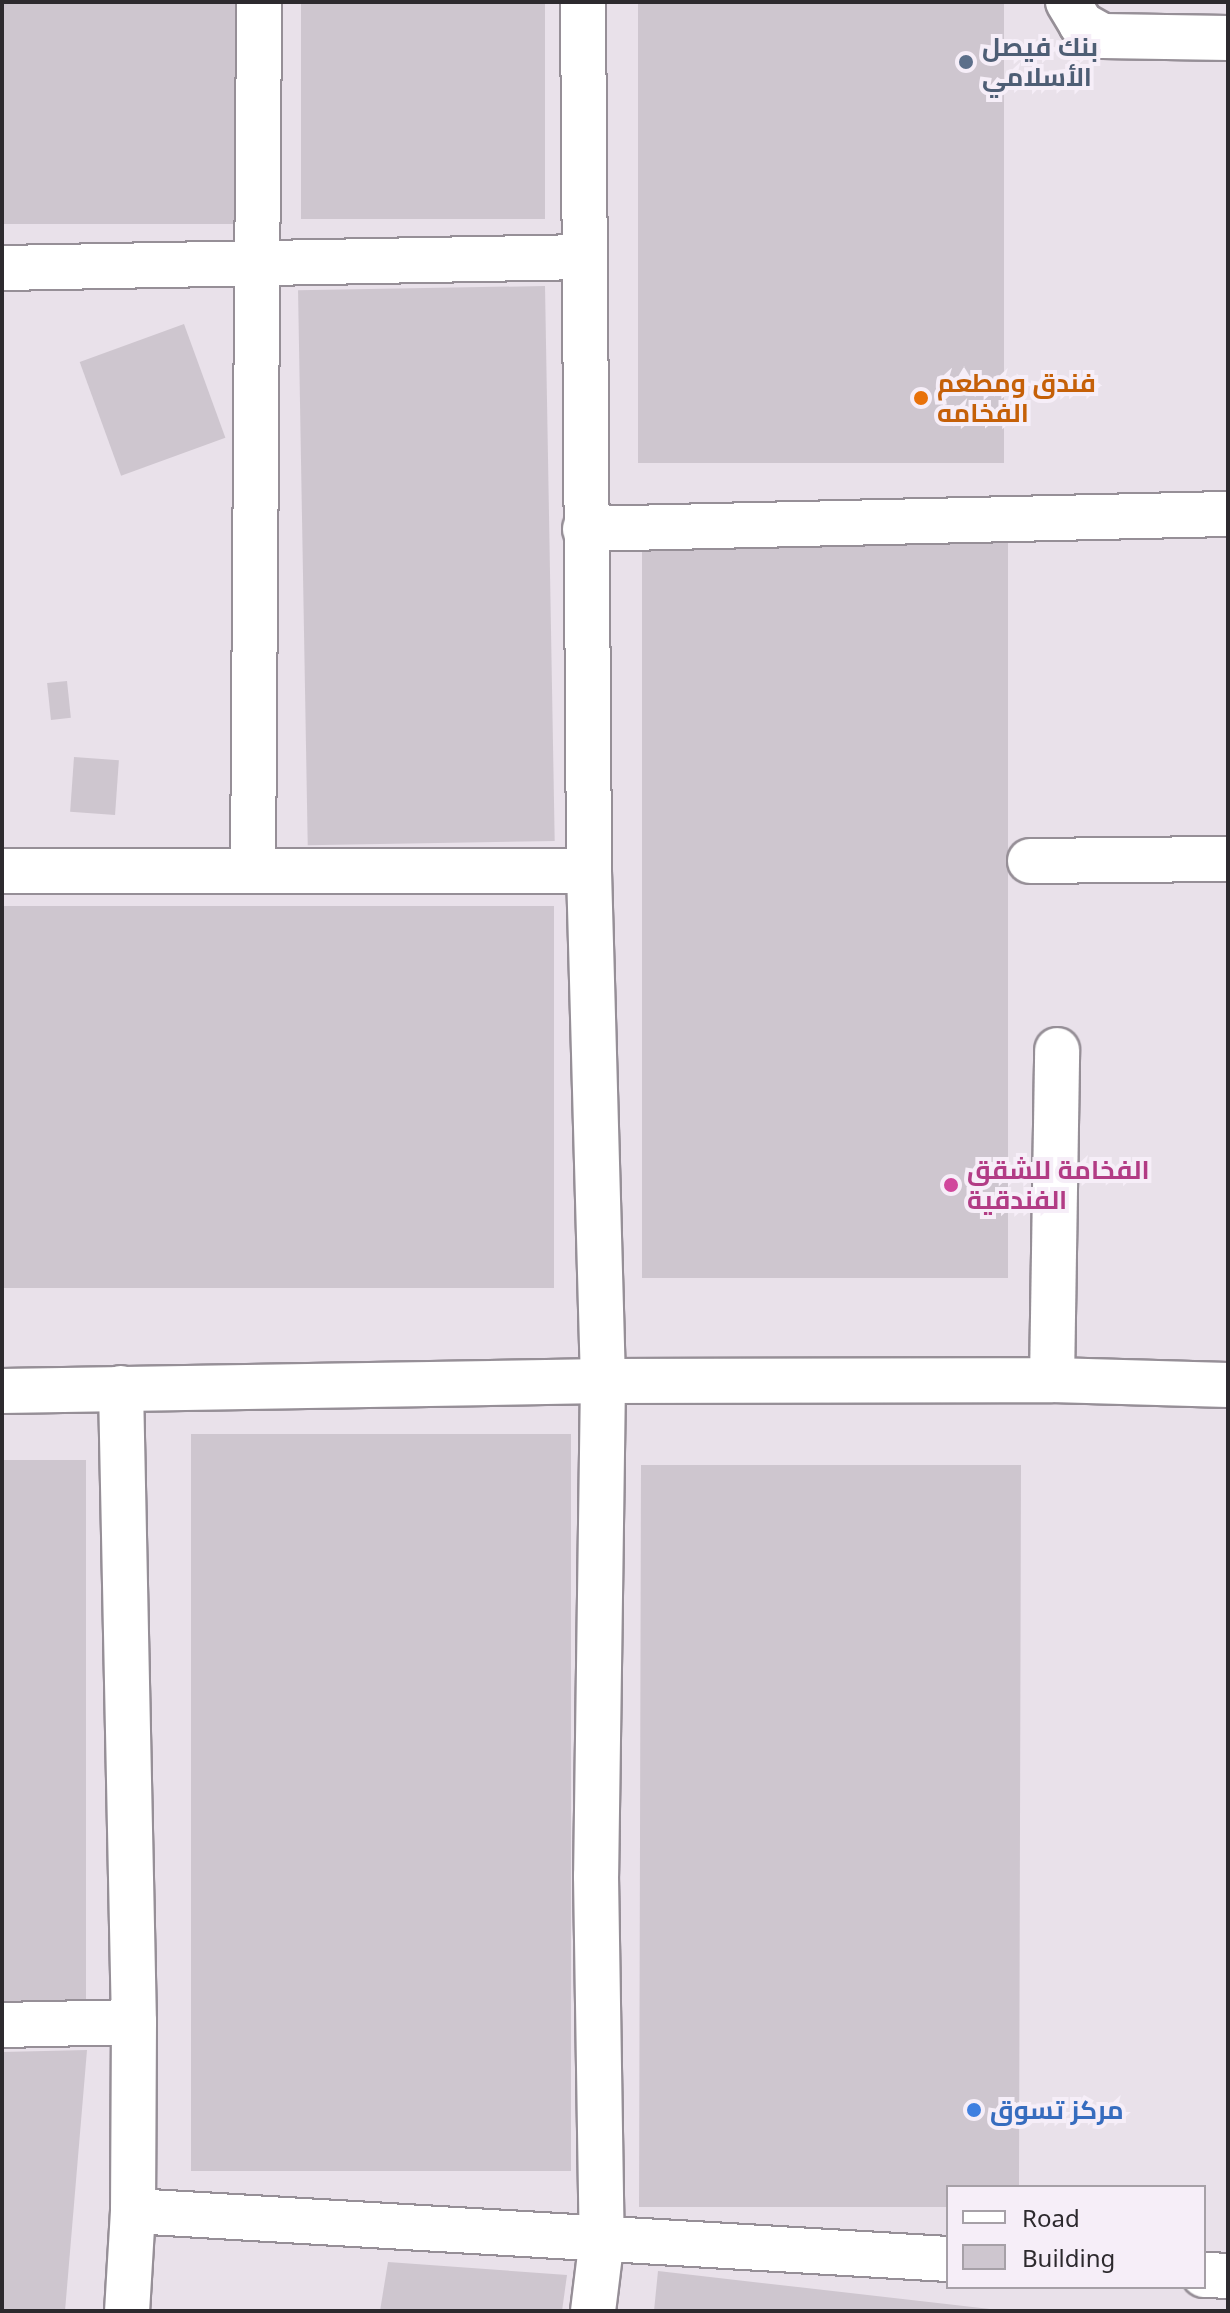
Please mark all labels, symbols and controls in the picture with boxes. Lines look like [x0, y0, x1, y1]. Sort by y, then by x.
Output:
place label: بنك فيصل الأسلامي [982, 31, 1098, 92]
marker: بنك فيصل الأسلامي [957, 53, 975, 71]
place label: فندق ومطعم الفخامه [937, 367, 1096, 428]
marker: فندق ومطعم الفخامه [912, 389, 930, 407]
place label: الفخامة للشقق الفندقية [967, 1154, 1150, 1216]
marker: الفخامة للشقق الفندقية [942, 1176, 960, 1194]
place label: مركز تسوق [990, 2094, 1124, 2126]
marker: مركز تسوق [965, 2101, 983, 2119]
legend [946, 2185, 1206, 2289]
text: Road [1022, 2201, 1080, 2234]
text: Building [1022, 2241, 1115, 2274]

